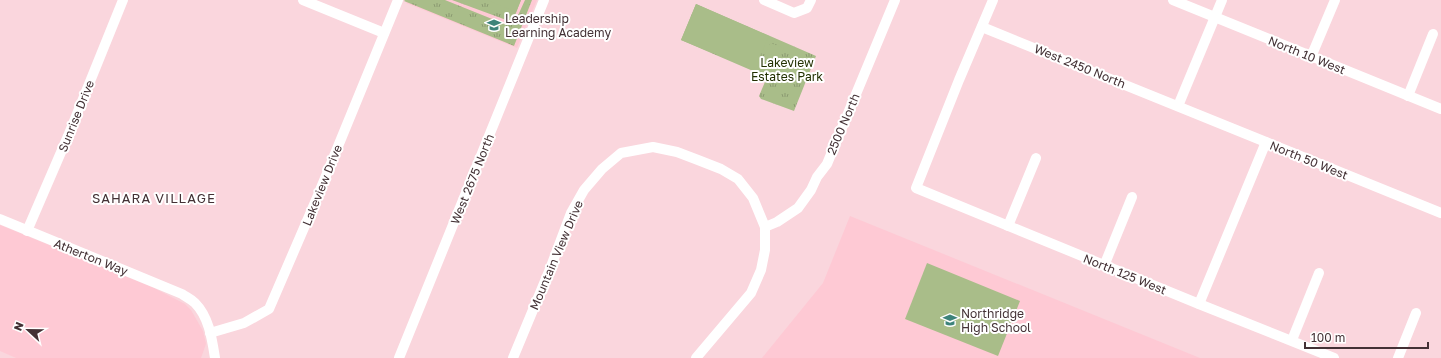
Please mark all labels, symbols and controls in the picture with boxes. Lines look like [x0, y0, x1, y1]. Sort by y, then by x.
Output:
place label: Leadership Learning Academy [505, 11, 611, 40]
school or university icon: Leadership Learning Academy [486, 17, 502, 33]
street label: North 10 West [1266, 33, 1348, 77]
street label: West 2450 North [1032, 41, 1128, 91]
park label: Lakeview Estates Park [751, 55, 823, 84]
street label: Sunrise Drive [55, 78, 97, 154]
street label: 2500 North [823, 91, 863, 157]
street label: West 2675 North [447, 132, 497, 226]
street label: North 50 West [1268, 138, 1350, 183]
street label: Lakeview Drive [299, 142, 345, 228]
district label: SAHARA VILLAGE [92, 190, 216, 206]
street label: Mountain View Drive [526, 198, 586, 312]
street label: Atherton Way [52, 235, 130, 279]
street label: North 125 West [1081, 251, 1169, 298]
place label: Northridge High School [961, 306, 1031, 335]
north arrow [8, 310, 48, 350]
school or university icon: Northridge High School [942, 312, 958, 328]
text: N [11, 320, 26, 332]
scale bar [1305, 324, 1428, 350]
text: 100 m [1311, 330, 1345, 345]

